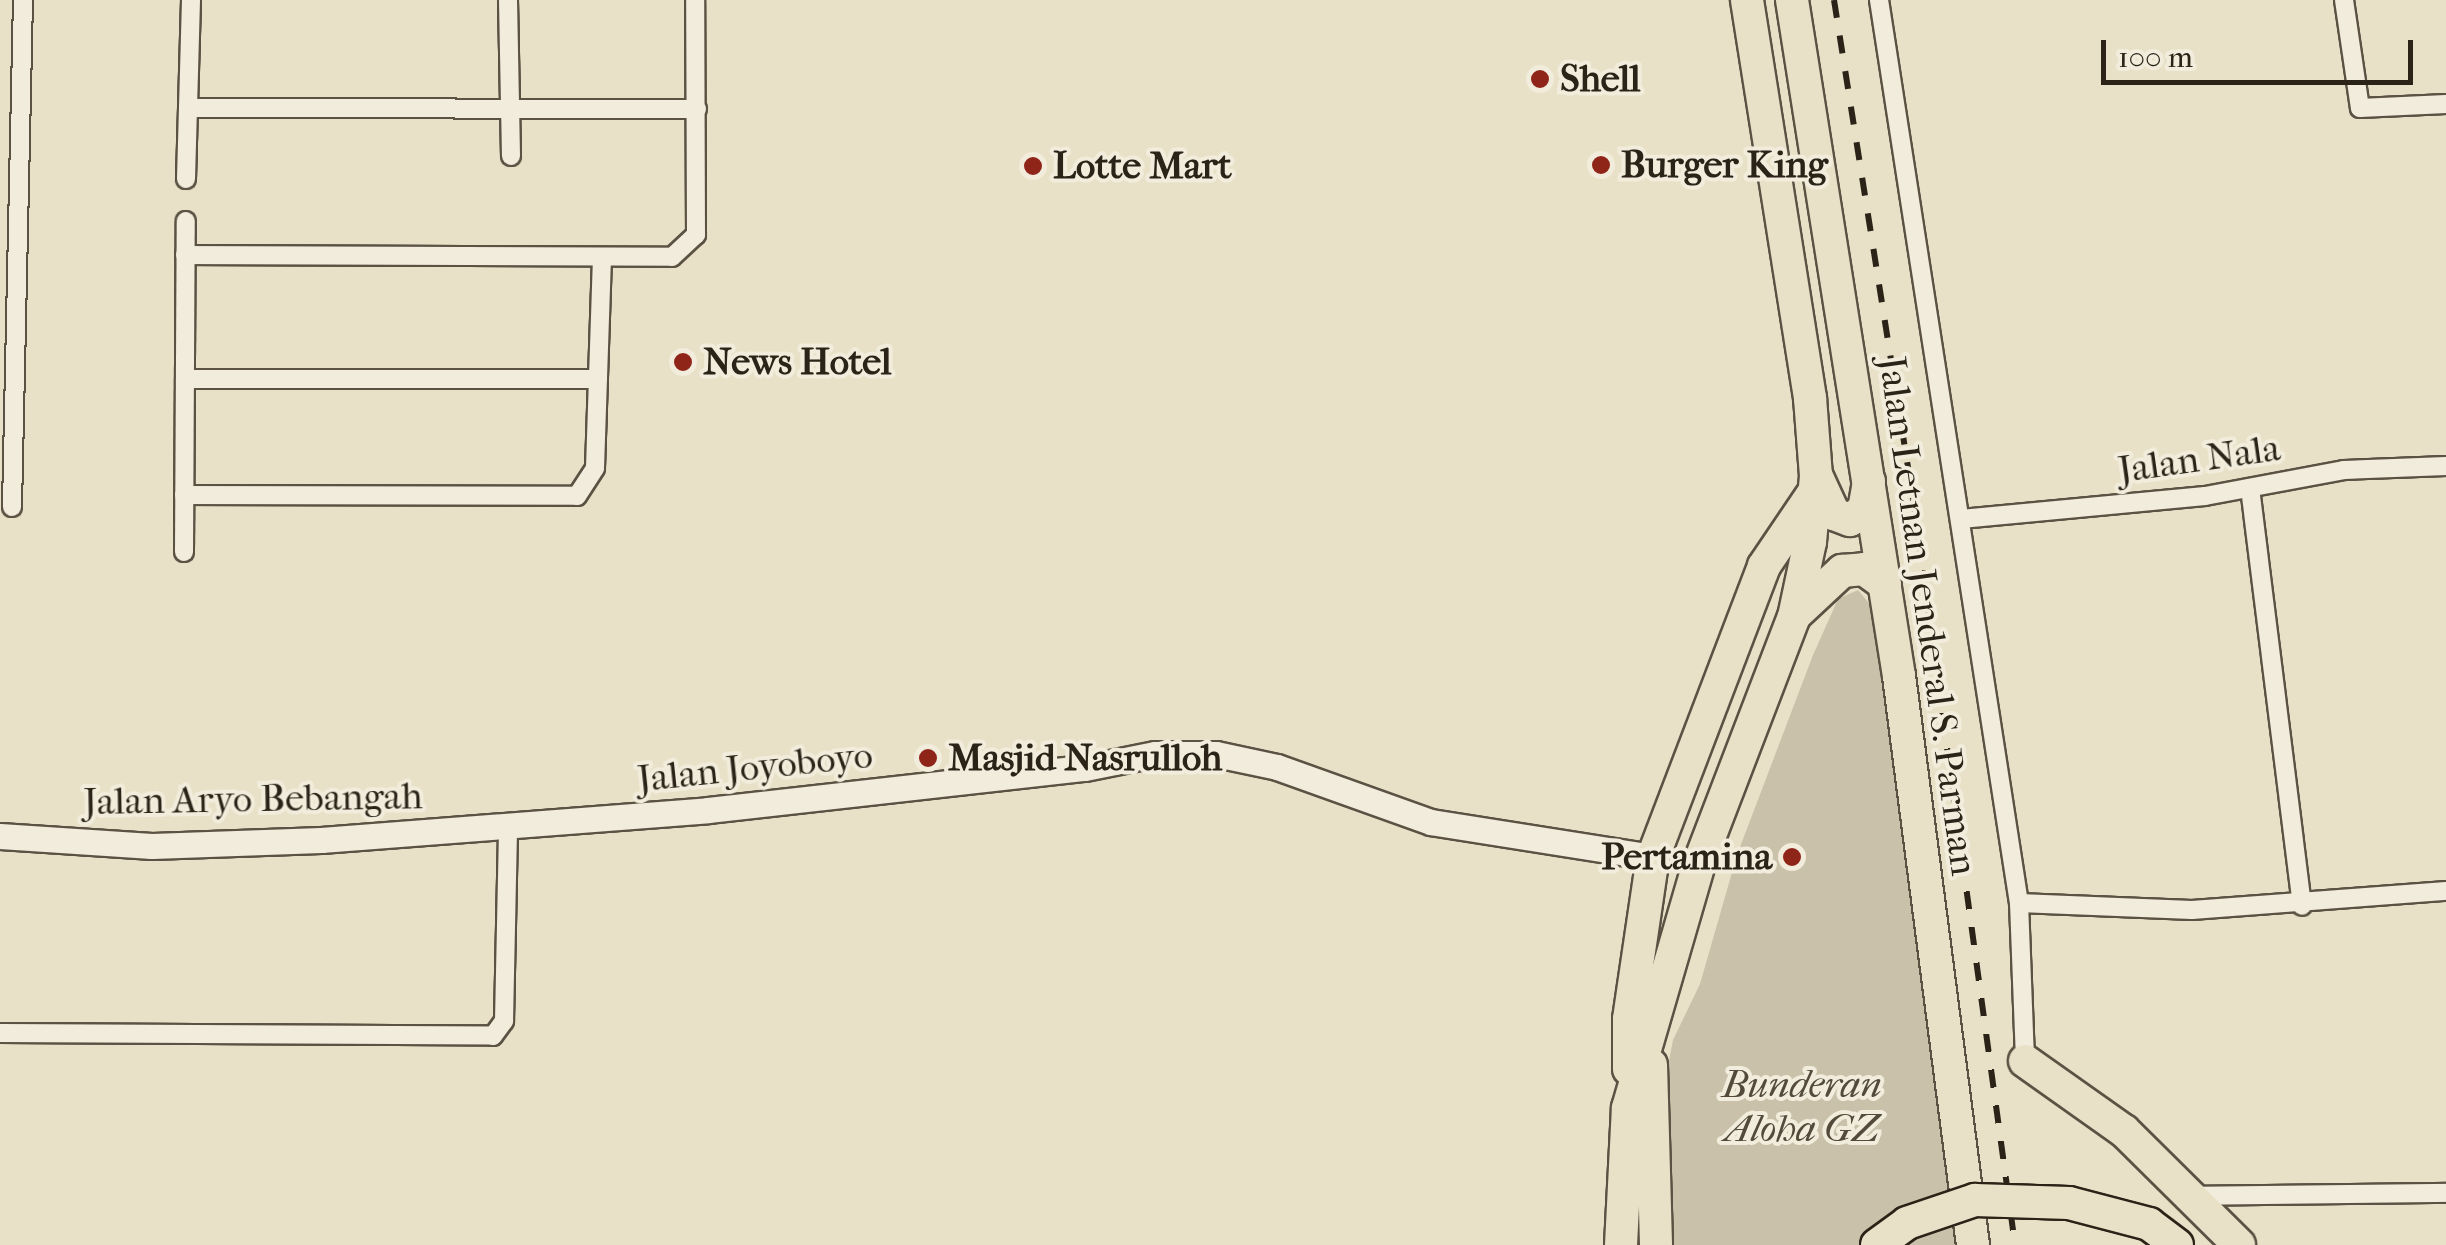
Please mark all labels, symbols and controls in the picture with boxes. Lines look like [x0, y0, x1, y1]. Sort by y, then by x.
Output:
scale bar [2106, 20, 2418, 82]
text: 100 m [2118, 40, 2193, 75]
place label: Shell [1560, 56, 1640, 102]
marker: Shell [1529, 68, 1551, 90]
place label: Burger King [1621, 142, 1828, 188]
place label: Lotte Mart [1053, 143, 1232, 189]
marker: Burger King [1590, 154, 1612, 176]
marker: Lotte Mart [1022, 155, 1044, 177]
place label: News Hotel [703, 339, 891, 385]
marker: News Hotel [672, 351, 694, 373]
street label: Jalan Letnan Jenderal S. Parman [1869, 354, 1987, 878]
street label: Jalan Nala [2115, 425, 2283, 493]
street label: Jalan Joyoboyo [635, 732, 875, 802]
place label: Masjid Nasrulloh [948, 735, 1222, 781]
marker: Masjid Nasrulloh [917, 747, 939, 769]
street label: Jalan Aryo Bebangah [83, 773, 423, 825]
place label: Pertamina [1601, 834, 1772, 880]
marker: Pertamina [1781, 846, 1803, 868]
park label: Bunderan Aloha GZ [1722, 1062, 1882, 1152]

